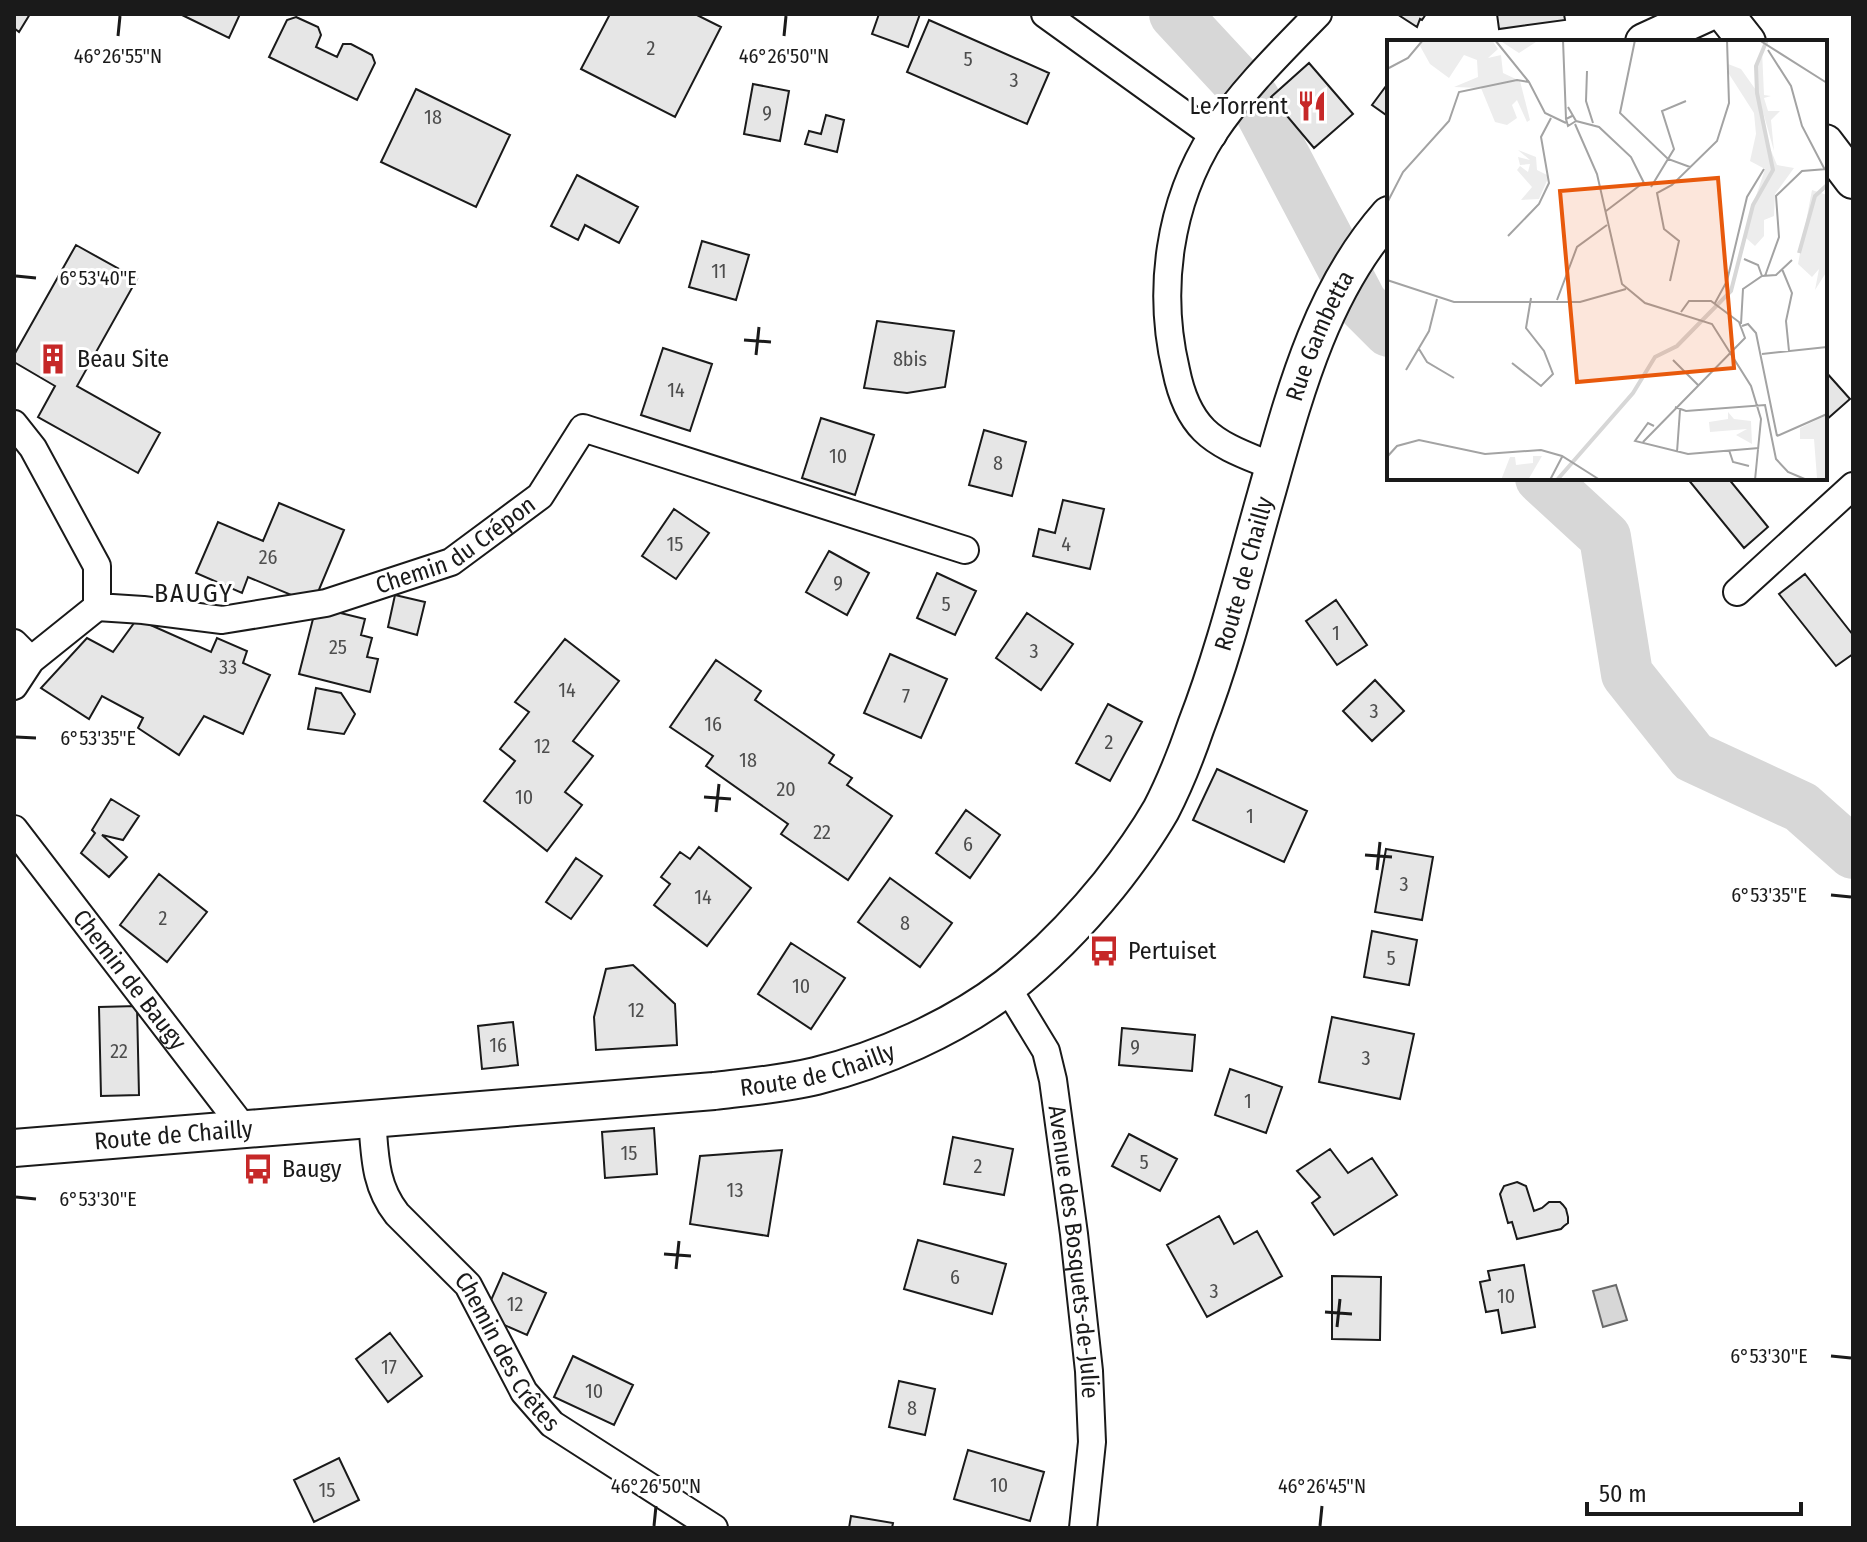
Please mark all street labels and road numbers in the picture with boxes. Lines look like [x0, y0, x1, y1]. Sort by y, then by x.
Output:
street label: Rue Gambetta [1280, 266, 1360, 405]
street label: Chemin du Crépon [372, 490, 541, 600]
street label: Route de Chailly [1209, 493, 1279, 654]
street label: Chemin de Baugy [67, 904, 192, 1056]
street label: Route de Chailly [738, 1037, 899, 1102]
street label: Avenue des Bosquets-de-Julie [1043, 1103, 1104, 1399]
street label: Route de Chailly [93, 1115, 254, 1155]
street label: Chemin des Crêtes [449, 1266, 566, 1437]

